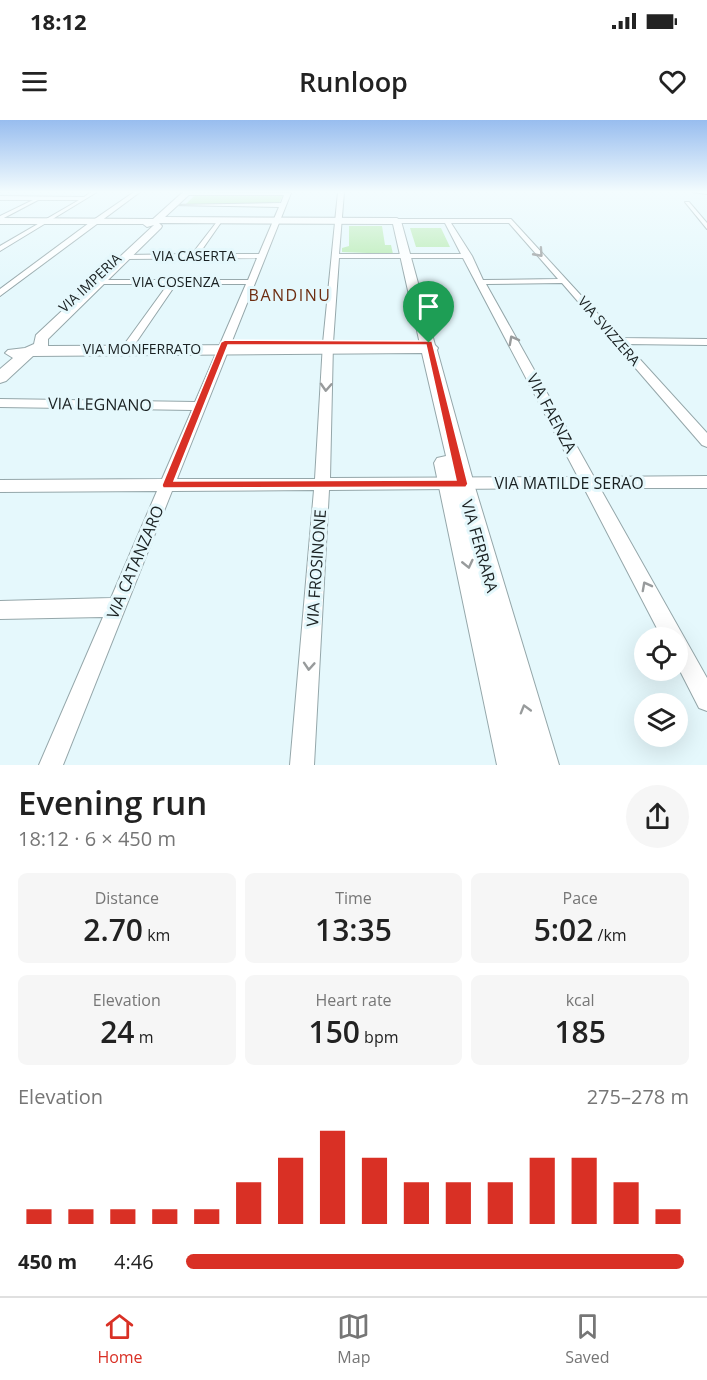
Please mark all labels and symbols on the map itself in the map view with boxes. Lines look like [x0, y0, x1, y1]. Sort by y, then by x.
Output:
street label: VIA CASERTA [152, 246, 236, 265]
one-way arrow [532, 246, 543, 256]
street label: VIA IMPERIA [54, 249, 125, 316]
street label: VIA COSENZA [132, 272, 220, 291]
pin [403, 281, 454, 343]
district label: BANDINU [249, 284, 331, 306]
street label: VIA SVIZZERA [574, 292, 645, 369]
one-way arrow [509, 336, 520, 347]
street label: VIA MONFERRATO [83, 339, 201, 358]
street label: VIA FAENZA [522, 369, 583, 457]
one-way arrow [319, 383, 332, 392]
street label: VIA LEGNANO [48, 392, 152, 416]
street label: VIA MATILDE SERAO [494, 472, 644, 494]
street label: VIA FERRARA [456, 497, 504, 596]
street label: VIA CATANZARO [101, 502, 169, 622]
street label: VIA FROSINONE [301, 509, 331, 627]
one-way arrow [460, 559, 473, 569]
one-way arrow [642, 582, 653, 592]
one-way arrow [303, 661, 316, 670]
one-way arrow [520, 704, 533, 714]

